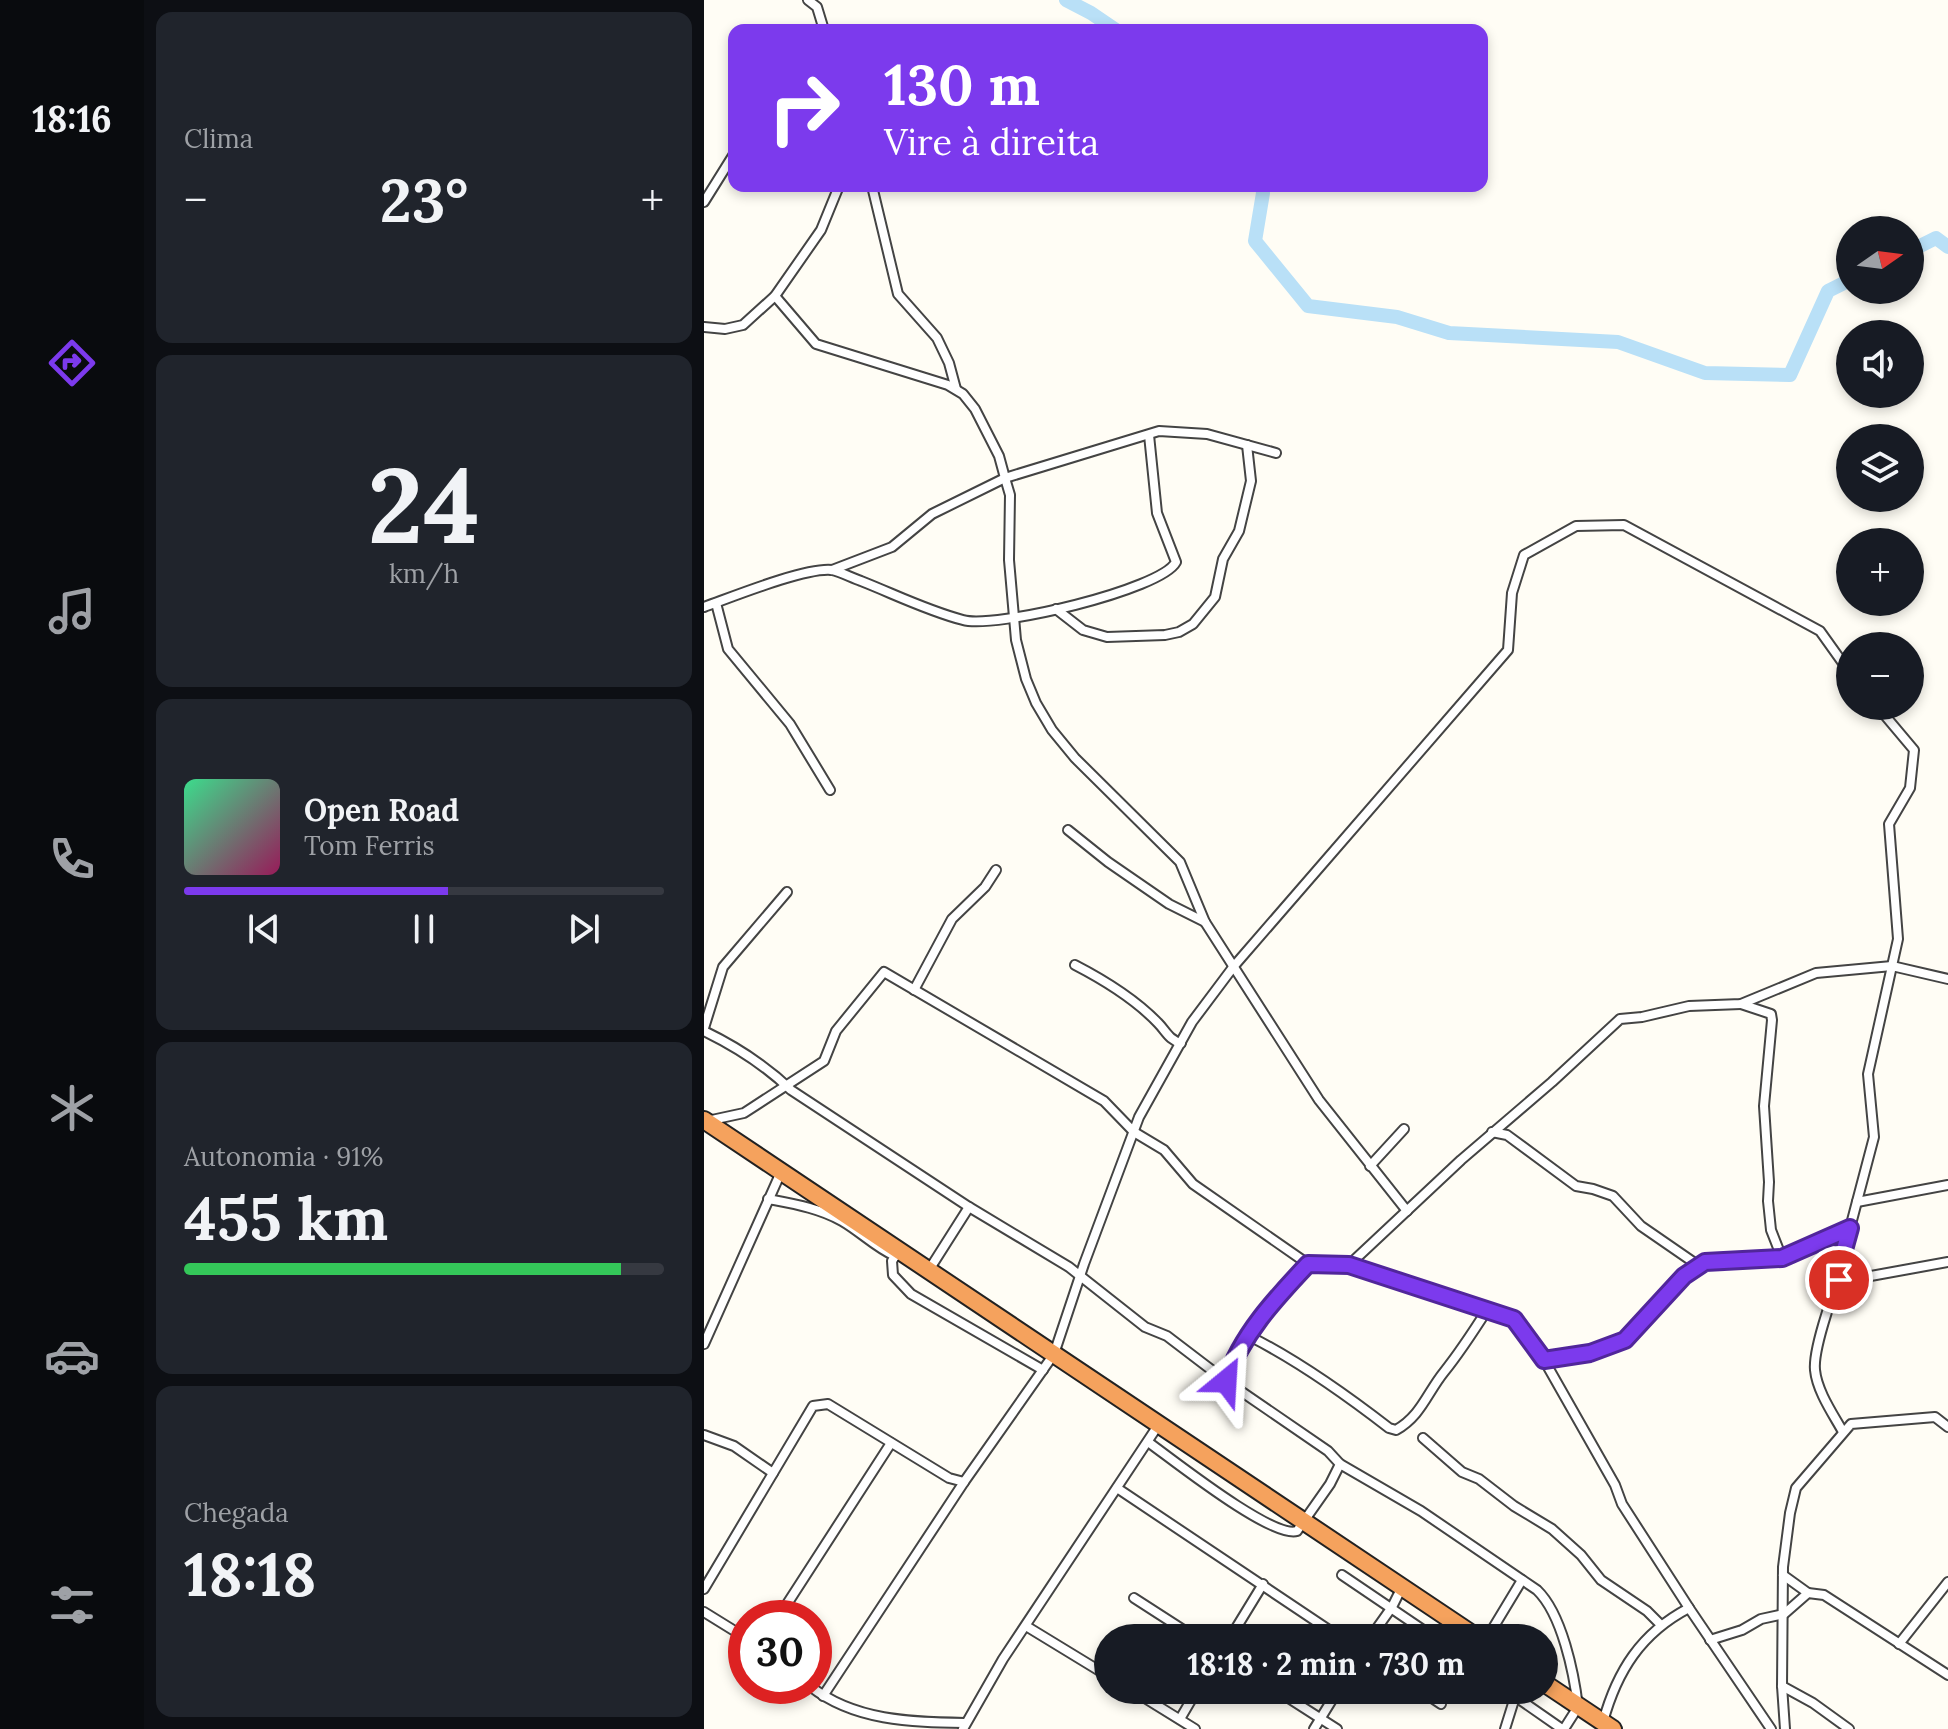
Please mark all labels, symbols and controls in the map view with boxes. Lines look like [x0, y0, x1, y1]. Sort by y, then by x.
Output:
text: 130 m [884, 49, 1040, 120]
icon: right [752, 56, 856, 160]
text: 18:16 [32, 96, 112, 142]
text: Vire à direita [884, 119, 1099, 165]
text: Clima [184, 122, 253, 155]
text: 23° [380, 162, 468, 238]
text: − [184, 172, 207, 228]
text: + [641, 172, 664, 228]
north arrow [1836, 216, 1924, 304]
map controls [1836, 216, 1924, 720]
button: sound [1836, 320, 1924, 408]
icon: directions [44, 335, 100, 391]
button: layers [1836, 424, 1924, 512]
text: 24 [368, 438, 480, 571]
button: + [1836, 528, 1924, 616]
text: km/h [389, 557, 459, 590]
icon: music [44, 583, 100, 639]
button: − [1836, 632, 1924, 720]
text: Open Road [304, 791, 459, 829]
text: Tom Ferris [304, 829, 434, 862]
icon: phone [44, 831, 100, 887]
icon: previous [242, 907, 286, 951]
icon: pause [402, 907, 446, 951]
icon: next [562, 907, 606, 951]
icon: climate [44, 1080, 100, 1136]
text: Autonomia · 91% [184, 1140, 383, 1173]
text: 455 km [184, 1180, 388, 1256]
pin [1805, 1246, 1873, 1314]
icon: arrive [1817, 1258, 1861, 1302]
icon: car [44, 1328, 100, 1384]
position arrow [1184, 1339, 1268, 1423]
text: Chegada [184, 1496, 289, 1529]
text: 18:18 [184, 1536, 316, 1612]
icon: filters [44, 1577, 100, 1633]
speed limit sign: 30 [728, 1600, 832, 1704]
text: 18:18 · 2 min · 730 m [1187, 1645, 1465, 1683]

